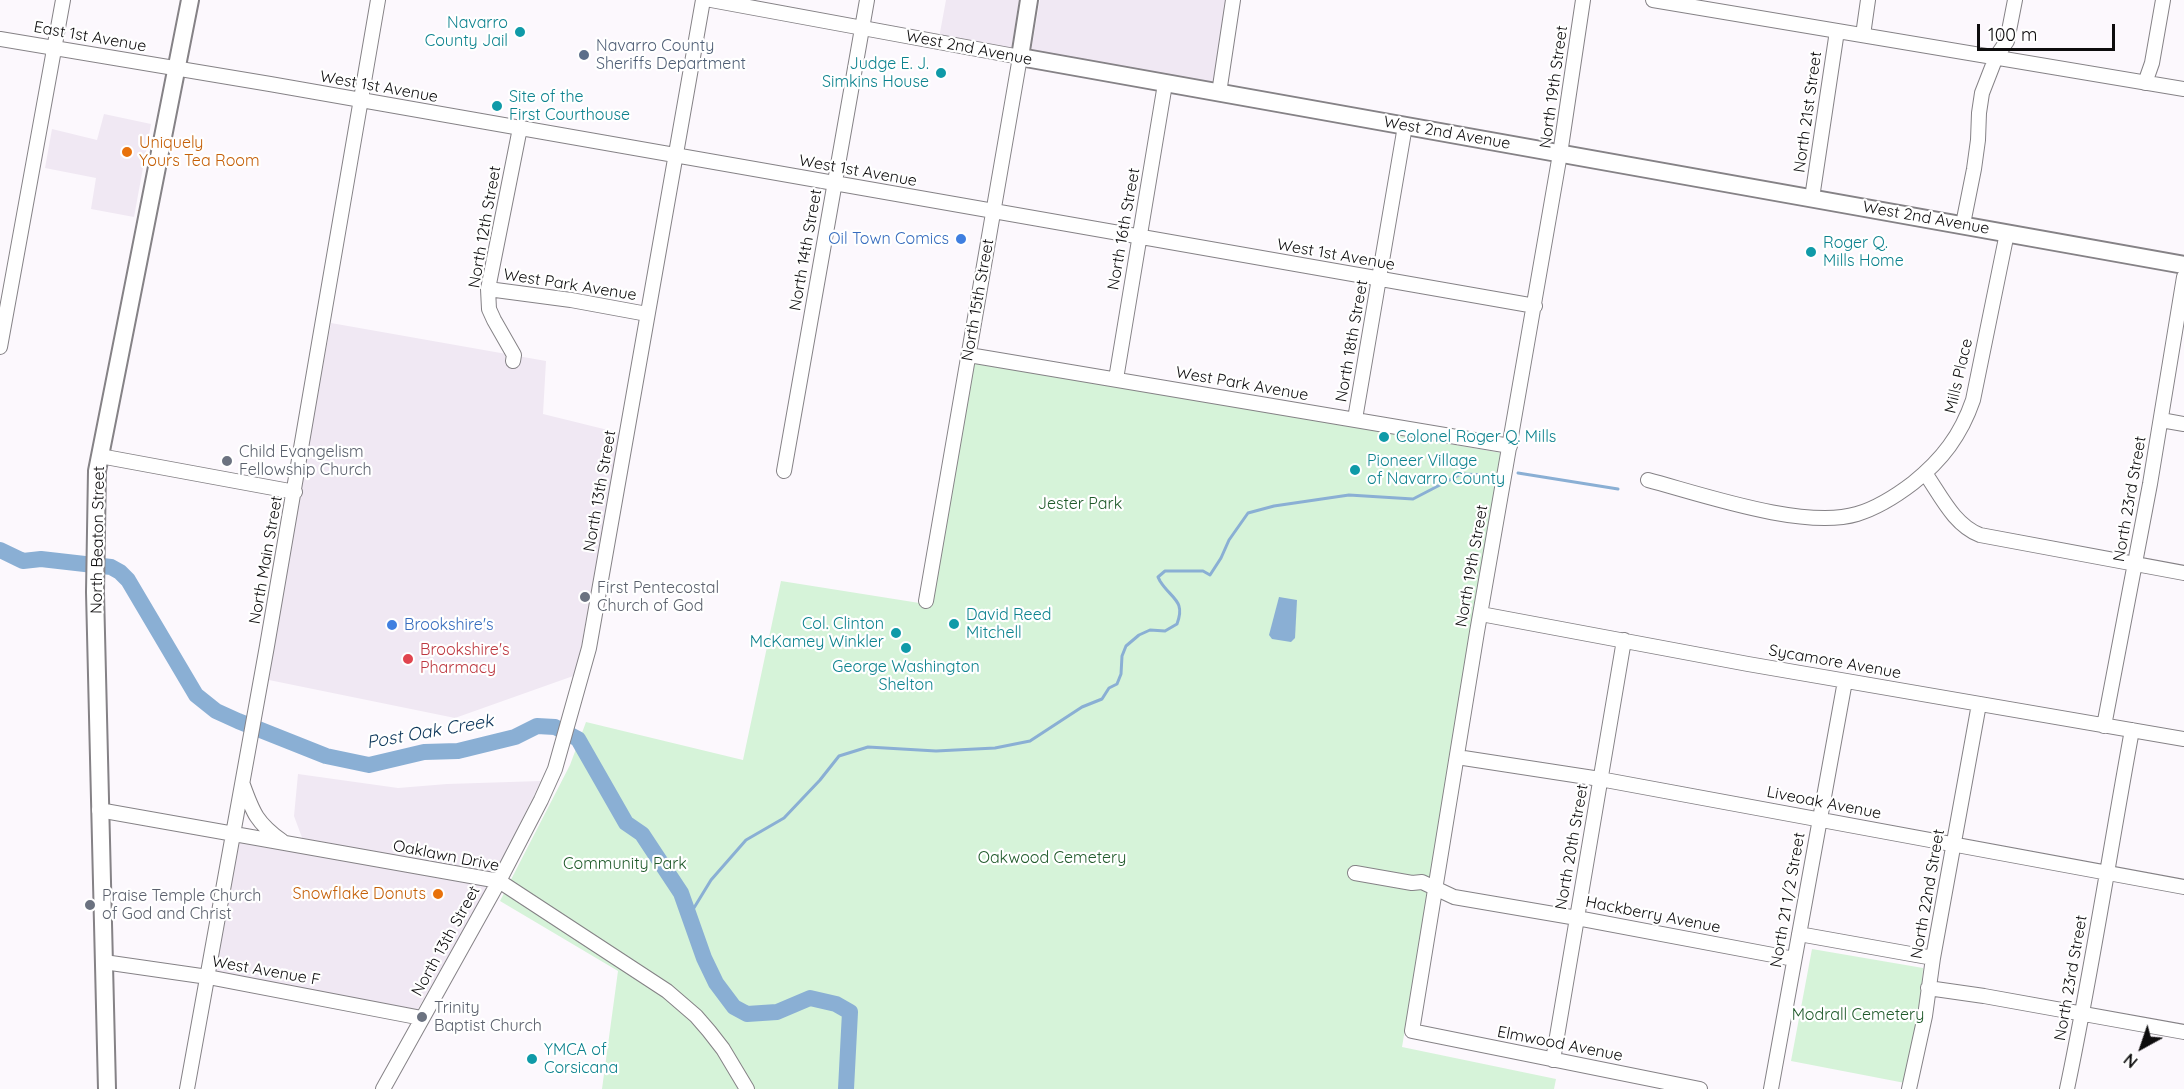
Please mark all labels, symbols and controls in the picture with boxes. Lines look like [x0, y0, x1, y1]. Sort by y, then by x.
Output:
scale bar [1980, 12, 2118, 50]
place label: Navarro County Jail [425, 13, 508, 51]
street label: East 1st Avenue [32, 18, 148, 56]
text: 100 m [1988, 23, 2037, 46]
street label: North 19th Street [1536, 24, 1572, 150]
marker: Navarro County Jail [513, 25, 527, 39]
street label: West 2nd Avenue [904, 26, 1034, 70]
place label: Navarro County Sheriffs Department [596, 36, 746, 74]
marker: Navarro County Sheriffs Department [577, 48, 591, 62]
street label: North 21st Street [1790, 50, 1826, 174]
place label: Judge E. J. Simkins House [822, 54, 929, 92]
marker: Judge E. J. Simkins House [934, 66, 948, 80]
street label: West 1st Avenue [318, 67, 440, 107]
place label: Site of the First Courthouse [509, 87, 630, 125]
marker: Site of the First Courthouse [490, 99, 504, 113]
street label: West 2nd Avenue [1382, 112, 1512, 154]
place label: Uniquely Yours Tea Room [139, 133, 260, 171]
marker: Uniquely Yours Tea Room [120, 145, 134, 159]
street label: West 1st Avenue [797, 151, 919, 191]
street label: North 12th Street [465, 164, 505, 290]
street label: North 16th Street [1104, 167, 1144, 291]
street label: North 14th Street [786, 188, 826, 312]
street label: West 2nd Avenue [1861, 197, 1991, 239]
place label: Oil Town Comics [828, 229, 949, 249]
marker: Oil Town Comics [954, 232, 968, 246]
place label: Roger Q. Mills Home [1823, 233, 1904, 271]
street label: West 1st Avenue [1275, 235, 1397, 275]
street label: North 15th Street [958, 237, 998, 363]
marker: Roger Q. Mills Home [1804, 245, 1818, 259]
street label: West Park Avenue [502, 265, 638, 305]
street label: North 18th Street [1332, 279, 1372, 403]
street label: Mills Place [1941, 337, 1977, 415]
street label: West Park Avenue [1174, 363, 1310, 405]
place label: Colonel Roger Q. Mills [1396, 427, 1556, 447]
street label: North 13th Street [580, 429, 620, 553]
marker: Colonel Roger Q. Mills [1377, 430, 1391, 444]
street label: North 23rd Street [2110, 435, 2150, 563]
place label: Child Evangelism Fellowship Church [239, 442, 372, 480]
place label: Pioneer Village of Navarro County [1367, 451, 1505, 489]
marker: Child Evangelism Fellowship Church [220, 454, 234, 468]
marker: Pioneer Village of Navarro County [1348, 463, 1362, 477]
street label: North Beaton Street [87, 466, 109, 614]
street label: North Main Street [245, 494, 287, 626]
park label: Jester Park [1038, 494, 1122, 514]
street label: North 19th Street [1452, 503, 1492, 629]
place label: First Pentecostal Church of God [597, 578, 719, 616]
marker: First Pentecostal Church of God [578, 590, 592, 604]
place label: David Reed Mitchell [966, 605, 1051, 643]
place label: Col. Clinton McKamey Winkler [750, 614, 884, 652]
place label: Brookshire's [404, 615, 493, 635]
marker: David Reed Mitchell [947, 617, 961, 631]
marker: Brookshire's [385, 618, 399, 632]
marker: Col. Clinton McKamey Winkler [889, 626, 903, 640]
place label: Brookshire's Pharmacy [420, 640, 509, 678]
marker: George Washington Shelton [899, 641, 913, 655]
street label: Sycamore Avenue [1767, 641, 1903, 683]
marker: Brookshire's Pharmacy [401, 652, 415, 666]
place label: George Washington Shelton [832, 657, 980, 695]
water label: Post Oak Creek [365, 710, 495, 754]
street label: Liveoak Avenue [1765, 782, 1883, 824]
street label: North 20th Street [1551, 783, 1593, 911]
street label: North 22nd Street [1907, 828, 1949, 960]
street label: North 21 1/2 Street [1767, 831, 1809, 969]
street label: Oaklawn Drive [391, 836, 501, 876]
park label: Oakwood Cemetery [978, 848, 1126, 868]
park label: Community Park [563, 854, 687, 874]
street label: North 13th Street [408, 882, 484, 1000]
place label: Snowflake Donuts [292, 884, 426, 904]
place label: Praise Temple Church of God and Christ [102, 886, 261, 924]
marker: Snowflake Donuts [431, 887, 445, 901]
street label: Hackberry Avenue [1584, 892, 1722, 938]
marker: Praise Temple Church of God and Christ [83, 898, 97, 912]
street label: North 23rd Street [2051, 914, 2091, 1042]
street label: West Avenue F [210, 952, 322, 990]
place label: Trinity Baptist Church [434, 998, 542, 1036]
park label: Modrall Cemetery [1792, 1005, 1924, 1025]
marker: Trinity Baptist Church [415, 1010, 429, 1024]
north arrow [2112, 1017, 2172, 1077]
street label: Elmwood Avenue [1496, 1022, 1624, 1066]
place label: YMCA of Corsicana [544, 1040, 618, 1078]
text: N [2120, 1049, 2141, 1072]
marker: YMCA of Corsicana [525, 1052, 539, 1066]

